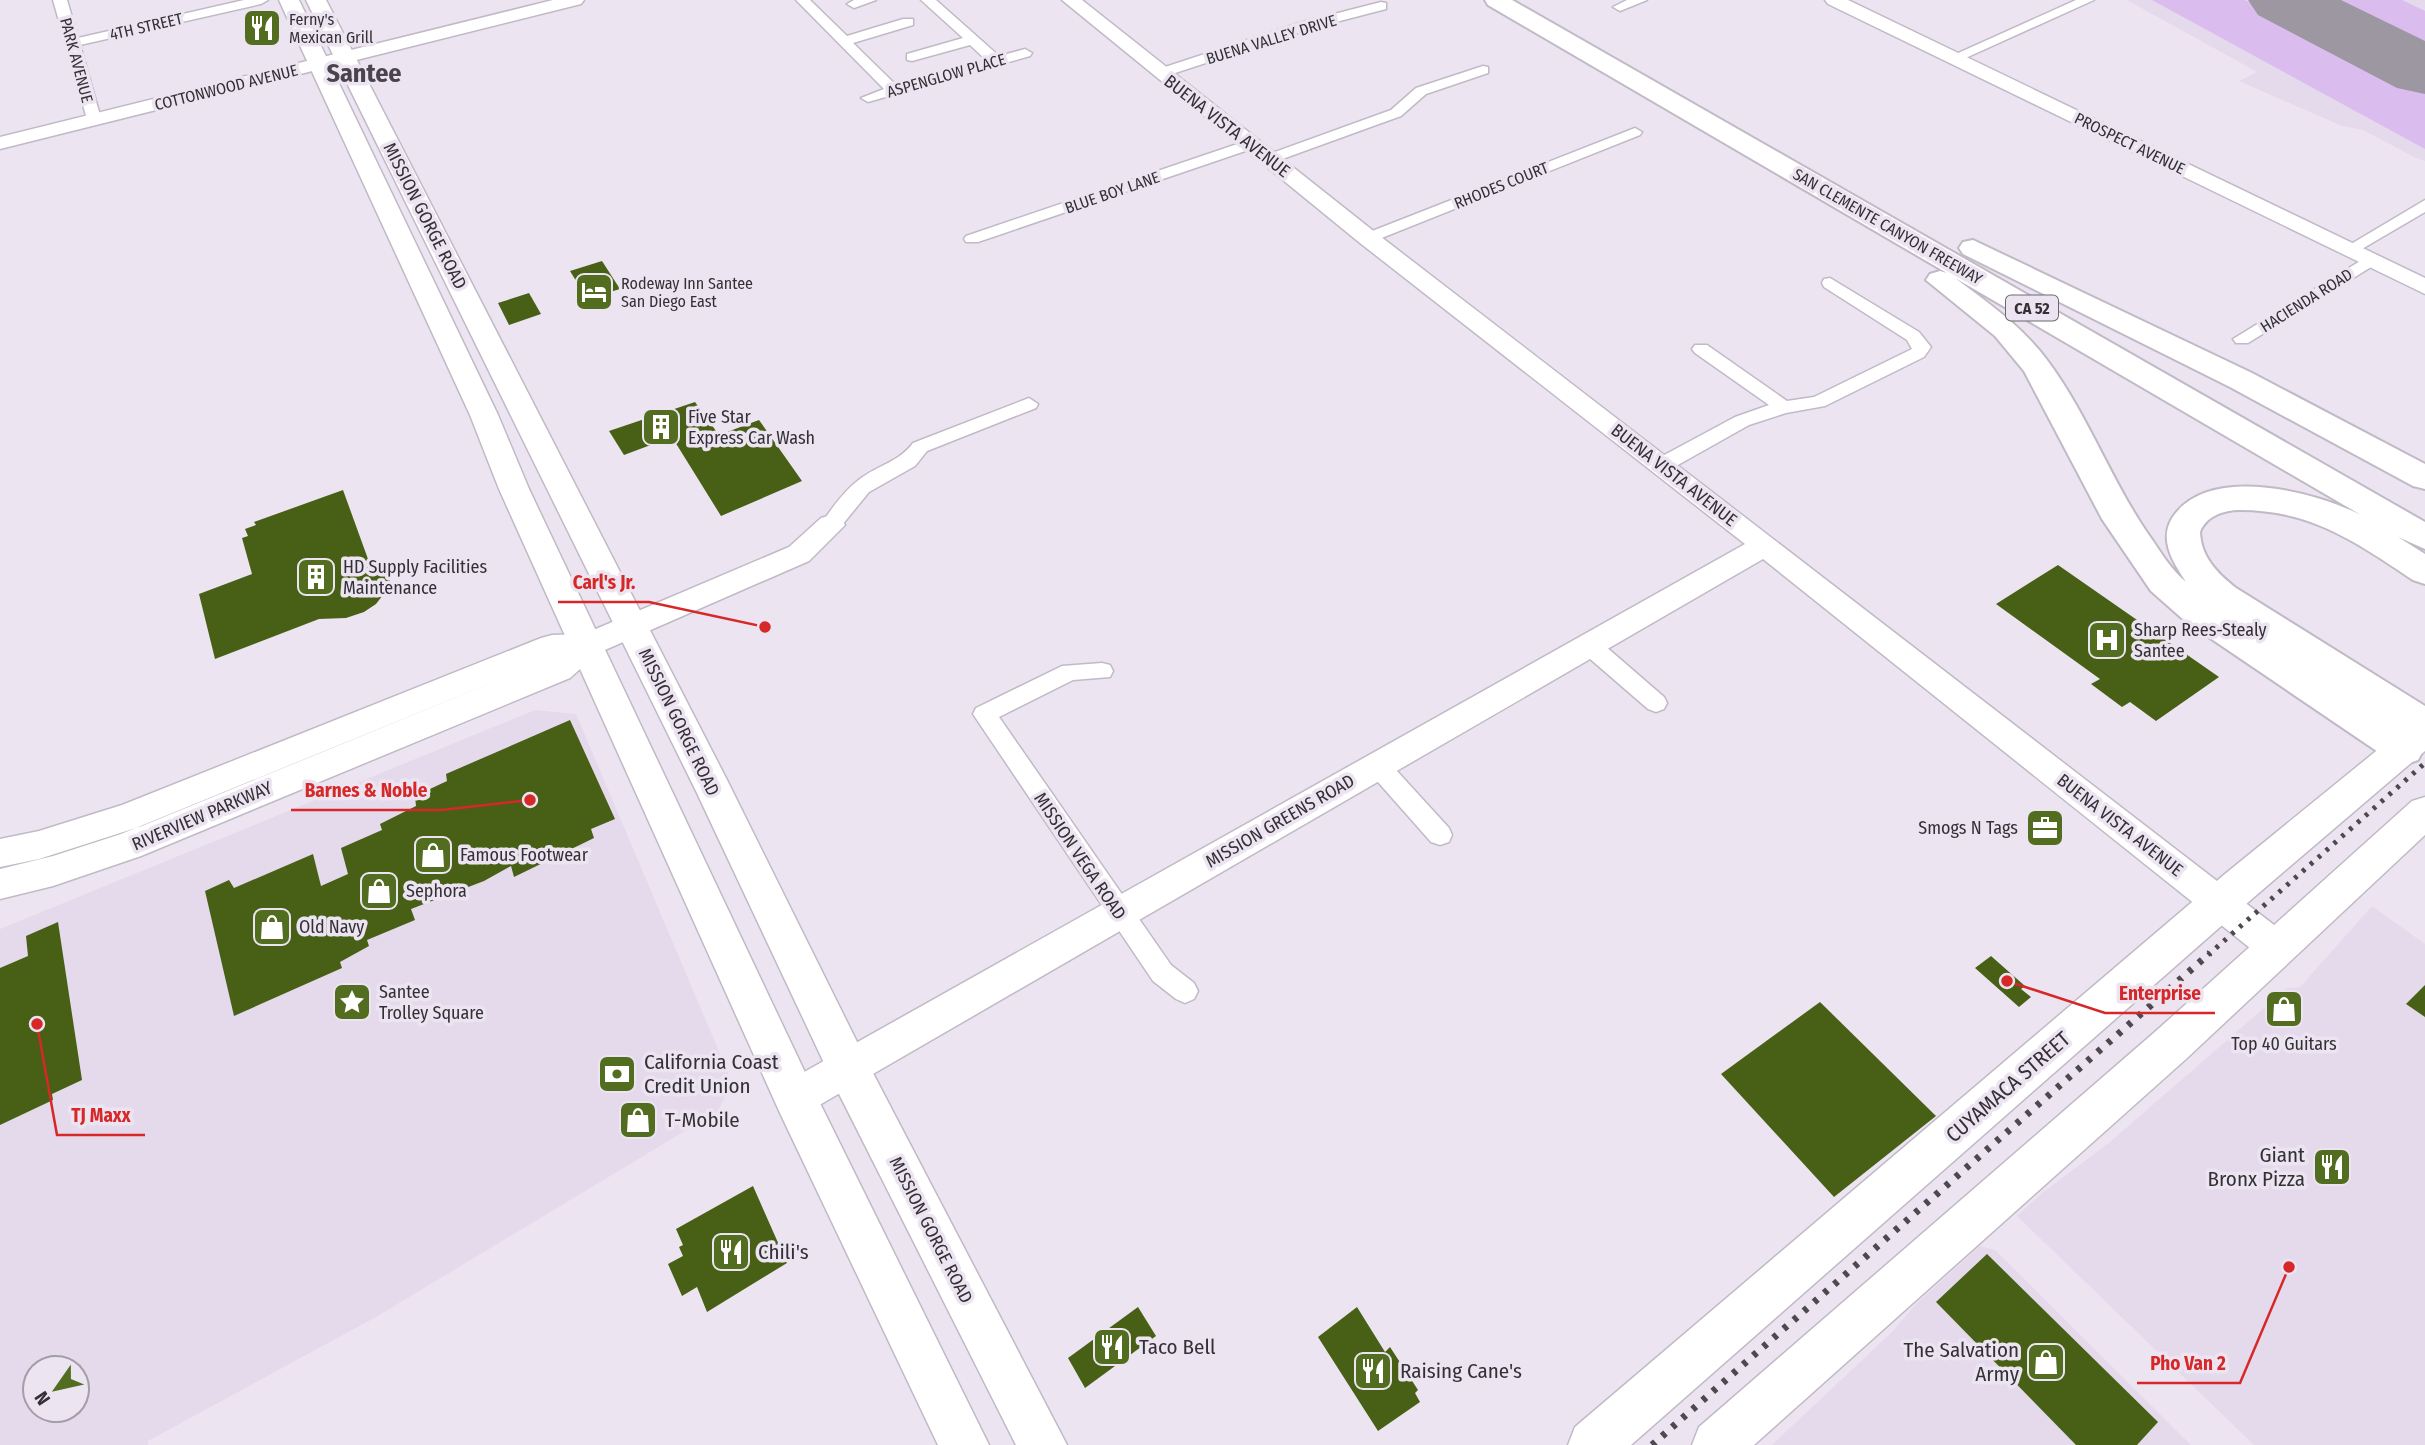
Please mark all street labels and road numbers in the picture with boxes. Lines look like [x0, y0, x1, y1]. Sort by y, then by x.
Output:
street label: 4TH STREET [108, 9, 185, 44]
street label: BUENA VALLEY DRIVE [1204, 11, 1339, 68]
street label: PARK AVENUE [56, 16, 97, 105]
street label: ASPENGLOW PLACE [885, 49, 1008, 102]
street label: COTTONWOOD AVENUE [153, 60, 300, 114]
street label: BUENA VISTA AVENUE [1160, 70, 1294, 182]
street label: PROSPECT AVENUE [2072, 109, 2188, 178]
street label: MISSION GORGE ROAD [379, 139, 471, 293]
street label: RHODES COURT [1451, 158, 1552, 213]
street label: SAN CLEMENTE CANYON FREEWAY [1790, 164, 1986, 289]
street label: BLUE BOY LANE [1062, 167, 1162, 218]
street label: HACIENDA ROAD [2257, 265, 2356, 336]
road number: CA 52 [2006, 296, 2058, 320]
street label: BUENA VISTA AVENUE [1607, 419, 1741, 531]
street label: MISSION GORGE ROAD [634, 645, 724, 799]
street label: MISSION GREENS ROAD [1202, 769, 1358, 873]
street label: BUENA VISTA AVENUE [2053, 769, 2187, 881]
street label: RIVERVIEW PARKWAY [129, 777, 275, 855]
street label: MISSION VEGA ROAD [1029, 788, 1131, 924]
street label: CUYAMACA STREET [1941, 1026, 2076, 1148]
street label: MISSION GORGE ROAD [885, 1153, 977, 1307]

